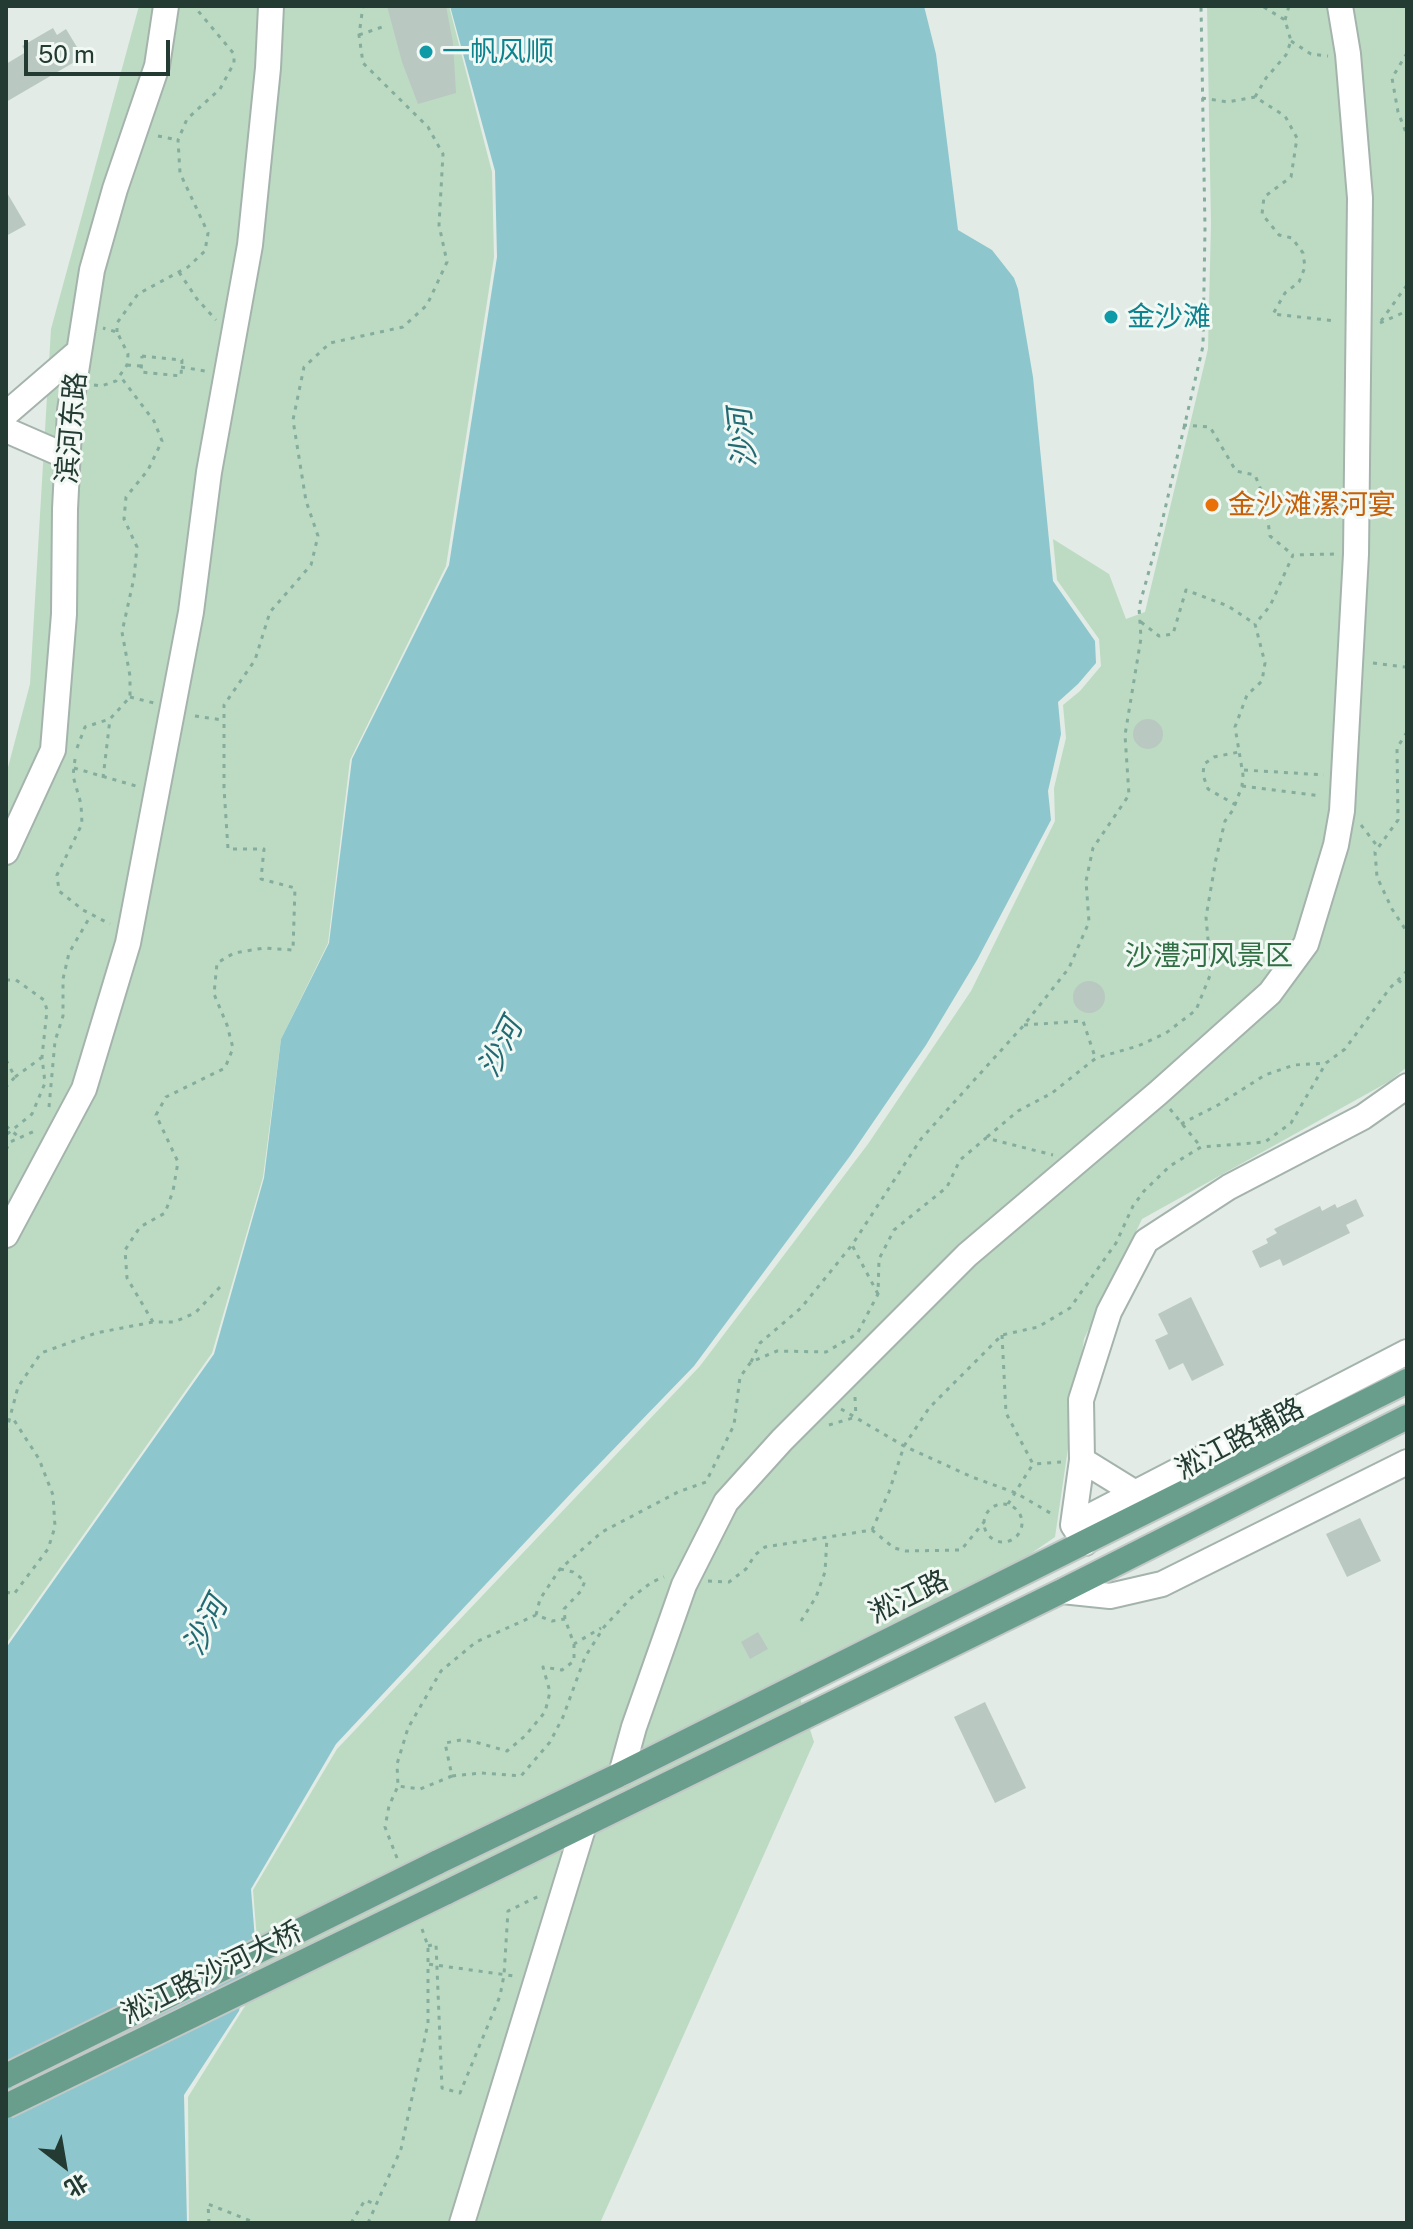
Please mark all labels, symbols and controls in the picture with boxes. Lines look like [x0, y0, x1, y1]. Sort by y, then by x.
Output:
scale bar [28, 24, 174, 74]
place label: 一帆风顺 [442, 35, 554, 69]
text: 50 m [38, 40, 95, 68]
marker: 一帆风顺 [417, 43, 435, 61]
place label: 金沙滩 [1127, 300, 1211, 334]
marker: 金沙滩 [1102, 308, 1120, 326]
street label: 滨河东路 [50, 371, 94, 485]
water label: 沙河 [722, 406, 764, 470]
place label: 金沙滩漯河宴 [1228, 488, 1396, 522]
marker: 金沙滩漯河宴 [1203, 496, 1221, 514]
park label: 沙澧河风景区 [1125, 939, 1293, 973]
water label: 沙河 [471, 1013, 531, 1083]
street label: 淞江路辅路 [1170, 1391, 1310, 1487]
street label: 淞江路 [864, 1563, 954, 1631]
water label: 沙河 [176, 1591, 236, 1661]
street label: 淞江路沙河大桥 [117, 1915, 307, 2031]
north arrow [24, 2125, 104, 2205]
text: 北 [60, 2169, 92, 2202]

